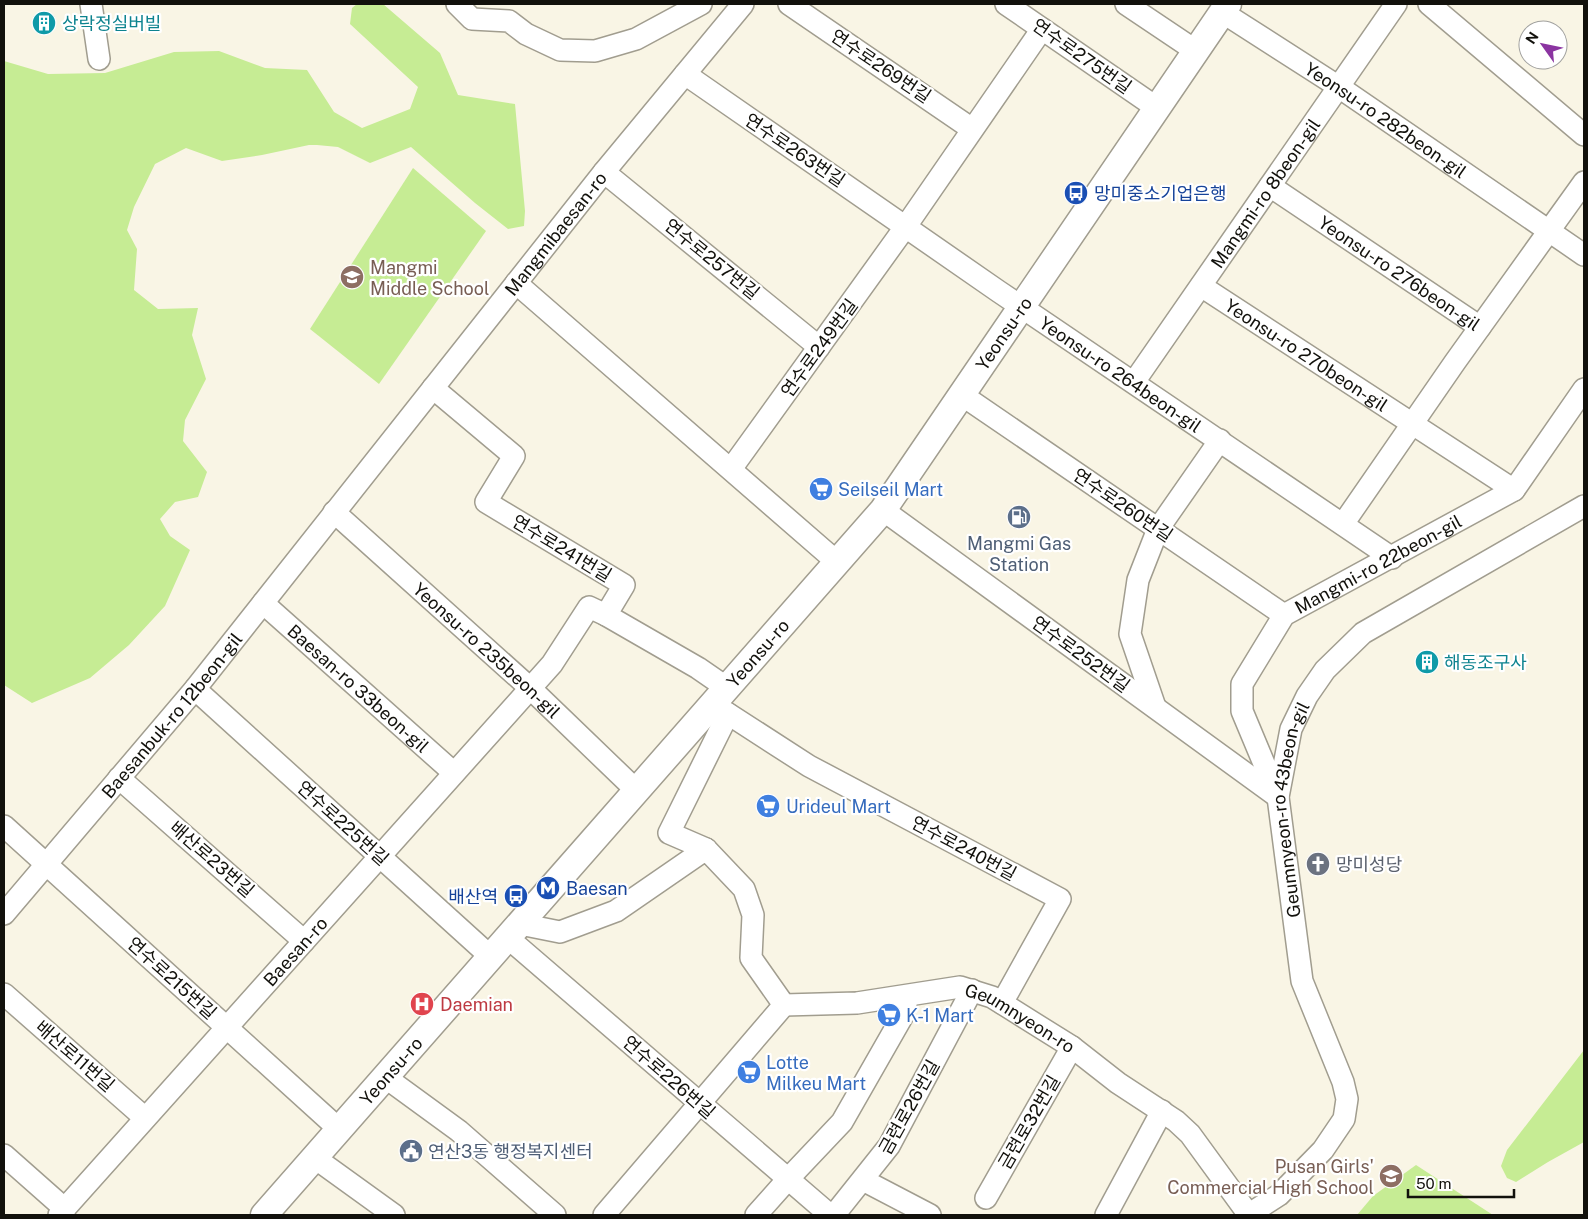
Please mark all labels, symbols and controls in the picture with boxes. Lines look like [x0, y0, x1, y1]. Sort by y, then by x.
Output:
building icon: 상락정실버빌 [31, 10, 57, 36]
place label: 상락정실버빌 [62, 13, 161, 34]
street label: 연수로275번길 [1029, 14, 1135, 98]
north arrow [1518, 20, 1568, 70]
street label: 연수로269번길 [827, 25, 935, 107]
text: N [1522, 29, 1542, 47]
street label: Yeonsu-ro 282beon-gil [1301, 57, 1471, 182]
street label: 연수로263번길 [741, 109, 849, 191]
street label: Mangmi-ro 8beon-gil [1206, 114, 1324, 272]
street label: Mangmibaesan-ro [500, 167, 611, 299]
bus stop icon: 망미중소기업은행 [1063, 180, 1089, 206]
place label: 망미중소기업은행 [1094, 183, 1226, 204]
street label: Yeonsu-ro 276beon-gil [1315, 211, 1484, 335]
street label: 연수로257번길 [660, 214, 764, 304]
place label: Mangmi Middle School [370, 257, 489, 299]
school or university icon: Mangmi Middle School [339, 264, 365, 290]
street label: Yeonsu-ro [971, 293, 1036, 374]
street label: Yeonsu-ro 270beon-gil [1221, 294, 1392, 415]
street label: 연수로249번길 [776, 295, 862, 401]
street label: Yeonsu-ro 264beon-gil [1036, 312, 1206, 436]
street label: 연수로260번길 [1069, 464, 1177, 546]
supermarket icon: Seilseil Mart [808, 476, 834, 502]
place label: Seilseil Mart [838, 479, 943, 500]
fuel station icon: Mangmi Gas Station [1006, 504, 1032, 530]
street label: 연수로241번길 [509, 510, 615, 586]
street label: Mangmi-ro 22beon-gil [1291, 510, 1465, 618]
place label: Mangmi Gas Station [967, 533, 1071, 575]
street label: Yeonsu-ro 235beon-gil [409, 578, 565, 722]
street label: 연수로252번길 [1028, 611, 1134, 697]
street label: Yeonsu-ro [722, 614, 793, 691]
street label: Baesan-ro 33beon-gil [284, 620, 434, 756]
street label: Baesanbuk-ro 12beon-gil [97, 628, 246, 802]
building icon: 해동조구사 [1414, 649, 1440, 675]
place label: 해동조구사 [1444, 652, 1527, 673]
street label: Geumnyeon-ro 43beon-gil [1267, 698, 1313, 919]
street label: 연수로225번길 [293, 776, 393, 870]
supermarket icon: Urideul Mart [755, 793, 781, 819]
place label: Urideul Mart [786, 796, 891, 817]
street label: 연수로240번길 [908, 812, 1020, 884]
street label: 배산로23번길 [166, 817, 258, 901]
church icon: 망미성당 [1305, 851, 1331, 877]
place label: 망미성당 [1336, 854, 1402, 875]
metro station icon: Baesan [535, 875, 561, 901]
place label: Baesan [566, 878, 628, 899]
bus stop icon: 배산역 [503, 883, 529, 909]
place label: 배산역 [448, 886, 498, 907]
street label: Baesan-ro [259, 912, 331, 990]
street label: 연수로215번길 [123, 933, 221, 1023]
street label: Geumnyeon-ro [962, 979, 1079, 1057]
hospital icon: Daemian [409, 991, 435, 1017]
place label: Daemian [440, 994, 513, 1015]
supermarket icon: K-1 Mart [876, 1002, 902, 1028]
place label: K-1 Mart [906, 1005, 974, 1026]
street label: 배산로11번길 [31, 1016, 119, 1096]
street label: 연수로226번길 [619, 1031, 719, 1123]
street label: Yeonsu-ro [355, 1032, 426, 1109]
place label: Lotte Milkeu Mart [766, 1052, 866, 1094]
street label: 금련로26번길 [874, 1056, 944, 1158]
supermarket icon: Lotte Milkeu Mart [736, 1059, 762, 1085]
street label: 금련로32번길 [994, 1071, 1064, 1173]
public building icon: 연산3동 행정복지센터 [398, 1138, 424, 1164]
place label: 연산3동 행정복지센터 [428, 1141, 593, 1162]
place label: Pusan Girls' Commercial High School [1167, 1156, 1374, 1198]
school or university icon: Pusan Girls' Commercial High School [1378, 1163, 1404, 1189]
scale bar [1408, 1166, 1514, 1198]
text: 50 m [1416, 1175, 1451, 1192]

